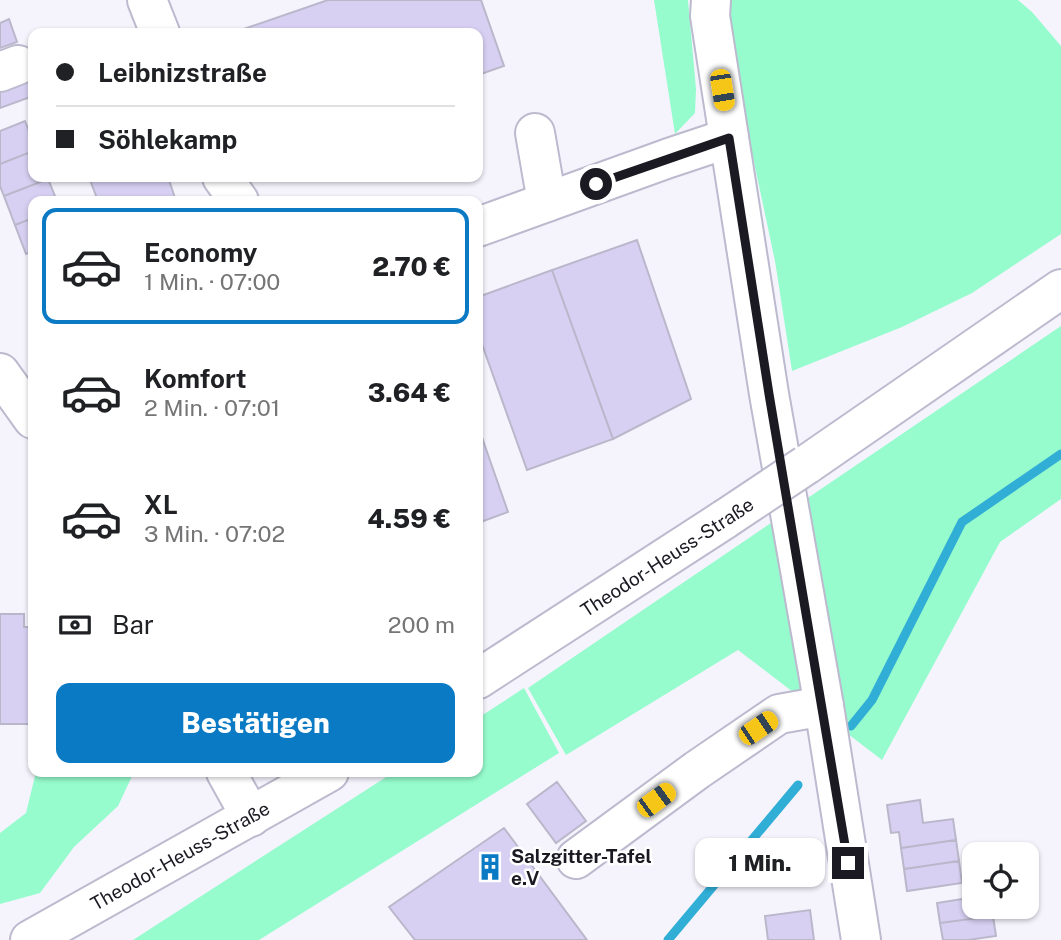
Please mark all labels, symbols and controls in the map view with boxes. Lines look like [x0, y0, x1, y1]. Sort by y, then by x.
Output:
text: Leibnizstraße [98, 57, 267, 88]
car [709, 68, 736, 112]
text: Söhlekamp [98, 124, 237, 155]
route start [580, 168, 612, 200]
icon: car [60, 235, 123, 298]
text: Economy [144, 237, 257, 268]
text: 2.70 € [372, 251, 451, 282]
text: 1 Min. · 07:00 [144, 268, 280, 295]
icon: car [60, 361, 123, 424]
text: Komfort [144, 363, 246, 394]
text: 3.64 € [368, 377, 451, 408]
text: 2 Min. · 07:01 [144, 394, 280, 421]
icon: car [60, 487, 123, 550]
text: XL [144, 489, 178, 520]
street label: Theodor-Heuss-Straße [576, 493, 758, 621]
text: 4.59 € [367, 503, 451, 534]
text: 3 Min. · 07:02 [144, 520, 285, 547]
icon: cash [56, 606, 94, 644]
text: Bar [112, 609, 154, 640]
text: 200 m [388, 611, 455, 638]
button: Bestätigen [56, 683, 455, 763]
car [735, 708, 782, 748]
car [633, 779, 680, 821]
street label: Theodor-Heuss-Straße [87, 797, 273, 915]
callout: 1 Min. [694, 838, 824, 888]
map controls [962, 842, 1039, 919]
button: locate [962, 842, 1039, 919]
place label: Salzgitter-Tafel e.V [511, 845, 652, 889]
route end [832, 847, 864, 879]
text: 1 Min. [728, 849, 792, 876]
building icon: Salzgitter-Tafel e.V [475, 852, 505, 882]

